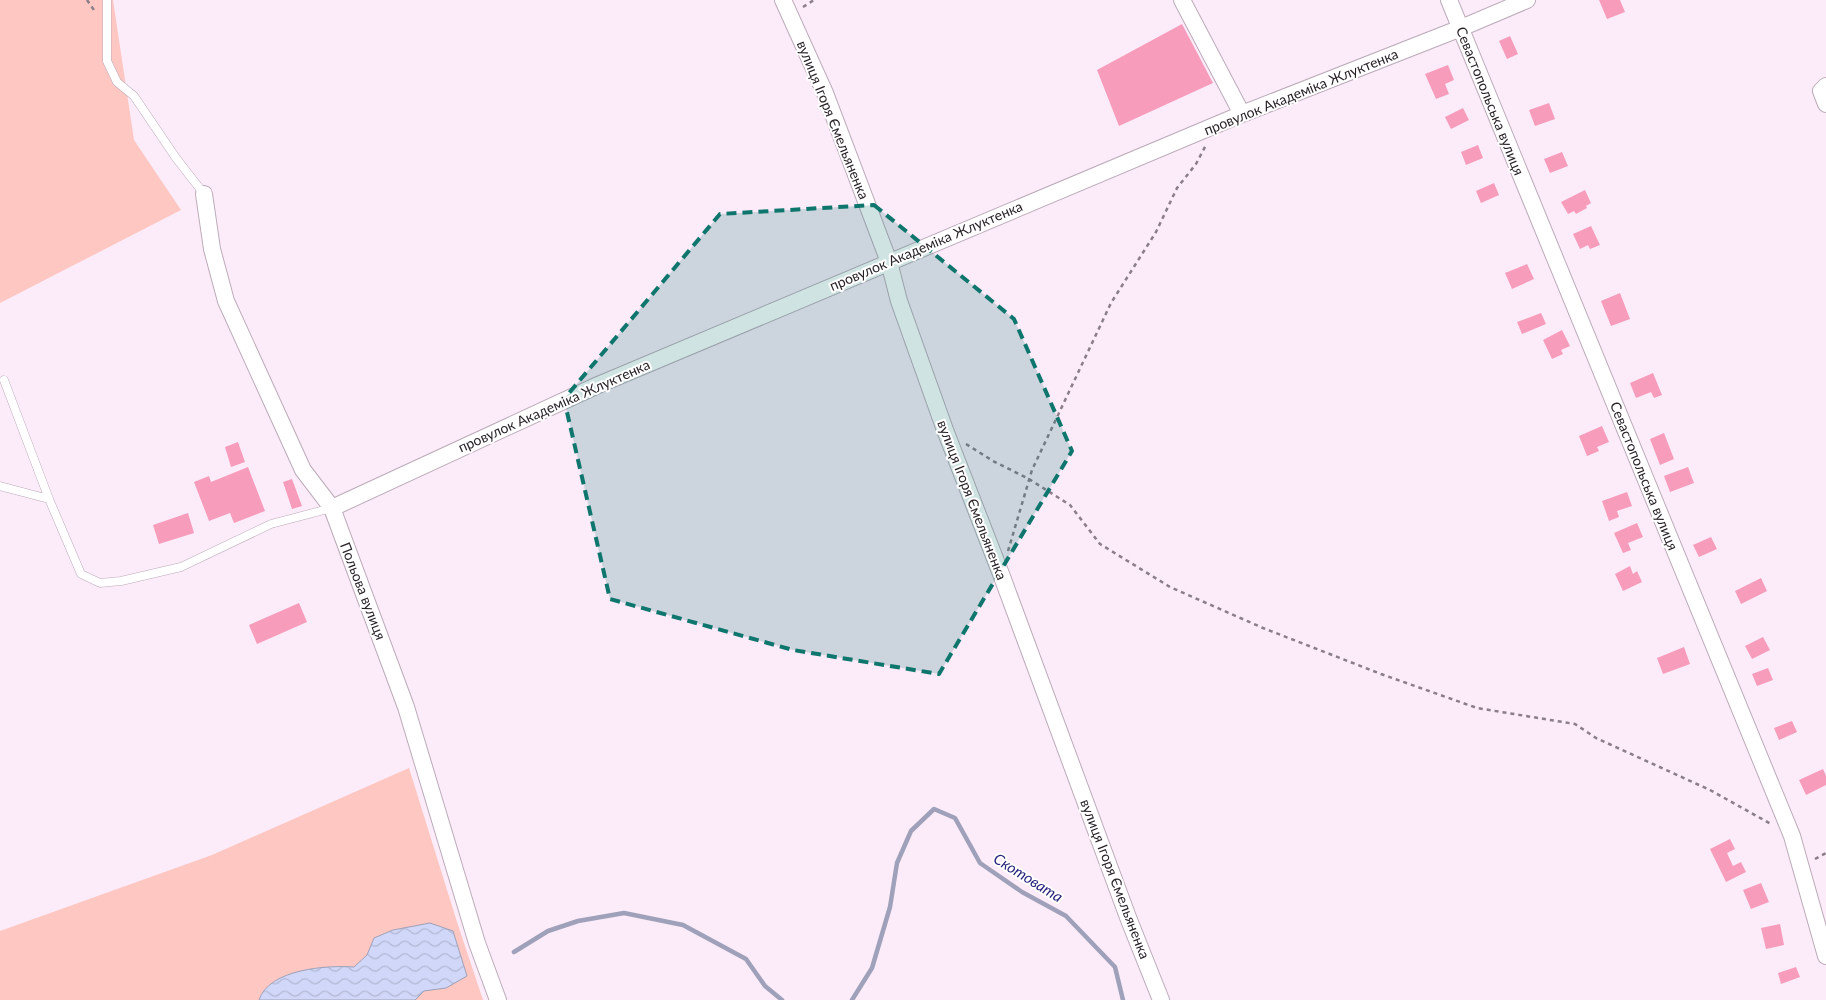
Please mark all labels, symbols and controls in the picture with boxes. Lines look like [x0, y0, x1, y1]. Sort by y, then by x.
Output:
street label: Севастопольська вулиця [1453, 24, 1528, 178]
street label: вулиця Ігоря Ємельяненка [794, 38, 873, 202]
street label: провулок Академіка Жлуктенка [1201, 45, 1400, 138]
street label: провулок Академіка Жлуктенка [827, 197, 1025, 294]
street label: провулок Академіка Жлуктенка [455, 355, 652, 456]
street label: Севастопольська вулиця [1607, 399, 1682, 553]
street label: вулиця Ігоря Ємельяненка [934, 418, 1011, 582]
street label: Польова вулиця [337, 540, 390, 642]
street label: вулиця Ігоря Ємельяненка [1077, 797, 1154, 961]
water label: Скотовата [991, 849, 1067, 906]

